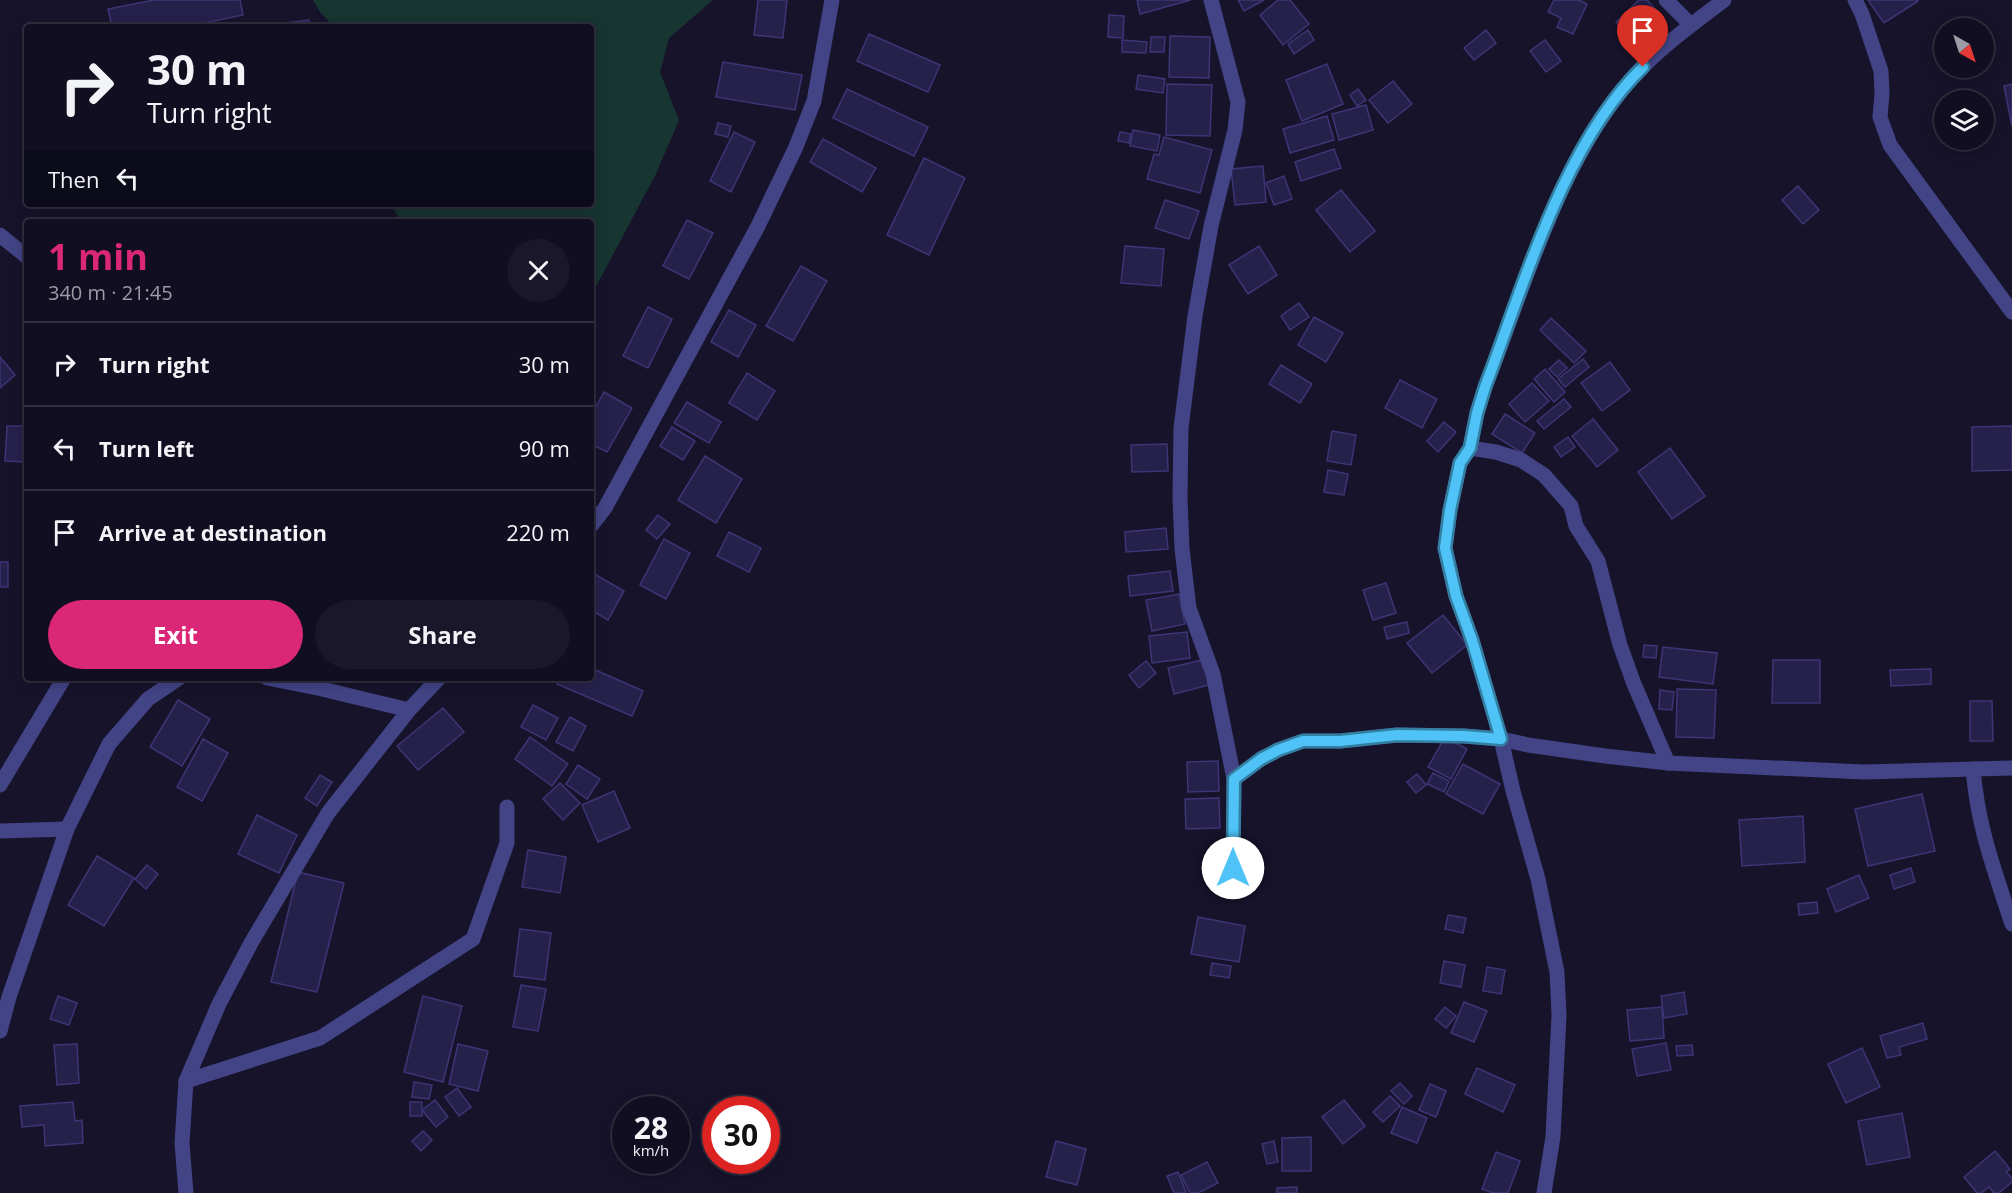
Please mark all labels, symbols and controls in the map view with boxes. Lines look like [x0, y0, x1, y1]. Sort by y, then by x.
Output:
pin [1617, 5, 1668, 67]
icon: arrive [1626, 14, 1659, 47]
north arrow [1934, 18, 1994, 78]
map controls [1934, 18, 1994, 150]
text: 30 m [147, 40, 247, 97]
icon: right [48, 48, 126, 126]
button: layers [1934, 90, 1994, 150]
text: Turn right [147, 94, 272, 131]
icon: left [111, 162, 144, 195]
text: Then [48, 164, 99, 194]
text: 1 min [48, 232, 148, 281]
button: close [507, 239, 570, 302]
text: 340 m · 21:45 [48, 279, 173, 306]
icon: right [48, 348, 81, 381]
text: Turn right [99, 349, 210, 379]
text: 30 m [519, 349, 570, 379]
icon: left [48, 432, 81, 465]
text: Turn left [99, 433, 194, 463]
text: 90 m [519, 433, 570, 463]
icon: arrive [48, 516, 81, 549]
text: Arrive at destination [99, 517, 327, 547]
text: 220 m [506, 517, 570, 547]
button: Exit [48, 600, 303, 669]
button: Share [315, 600, 570, 669]
position arrow [1201, 836, 1265, 900]
speed limit sign: 30 [702, 1096, 780, 1174]
text: 28 [634, 1107, 668, 1148]
text: km/h [633, 1140, 669, 1160]

